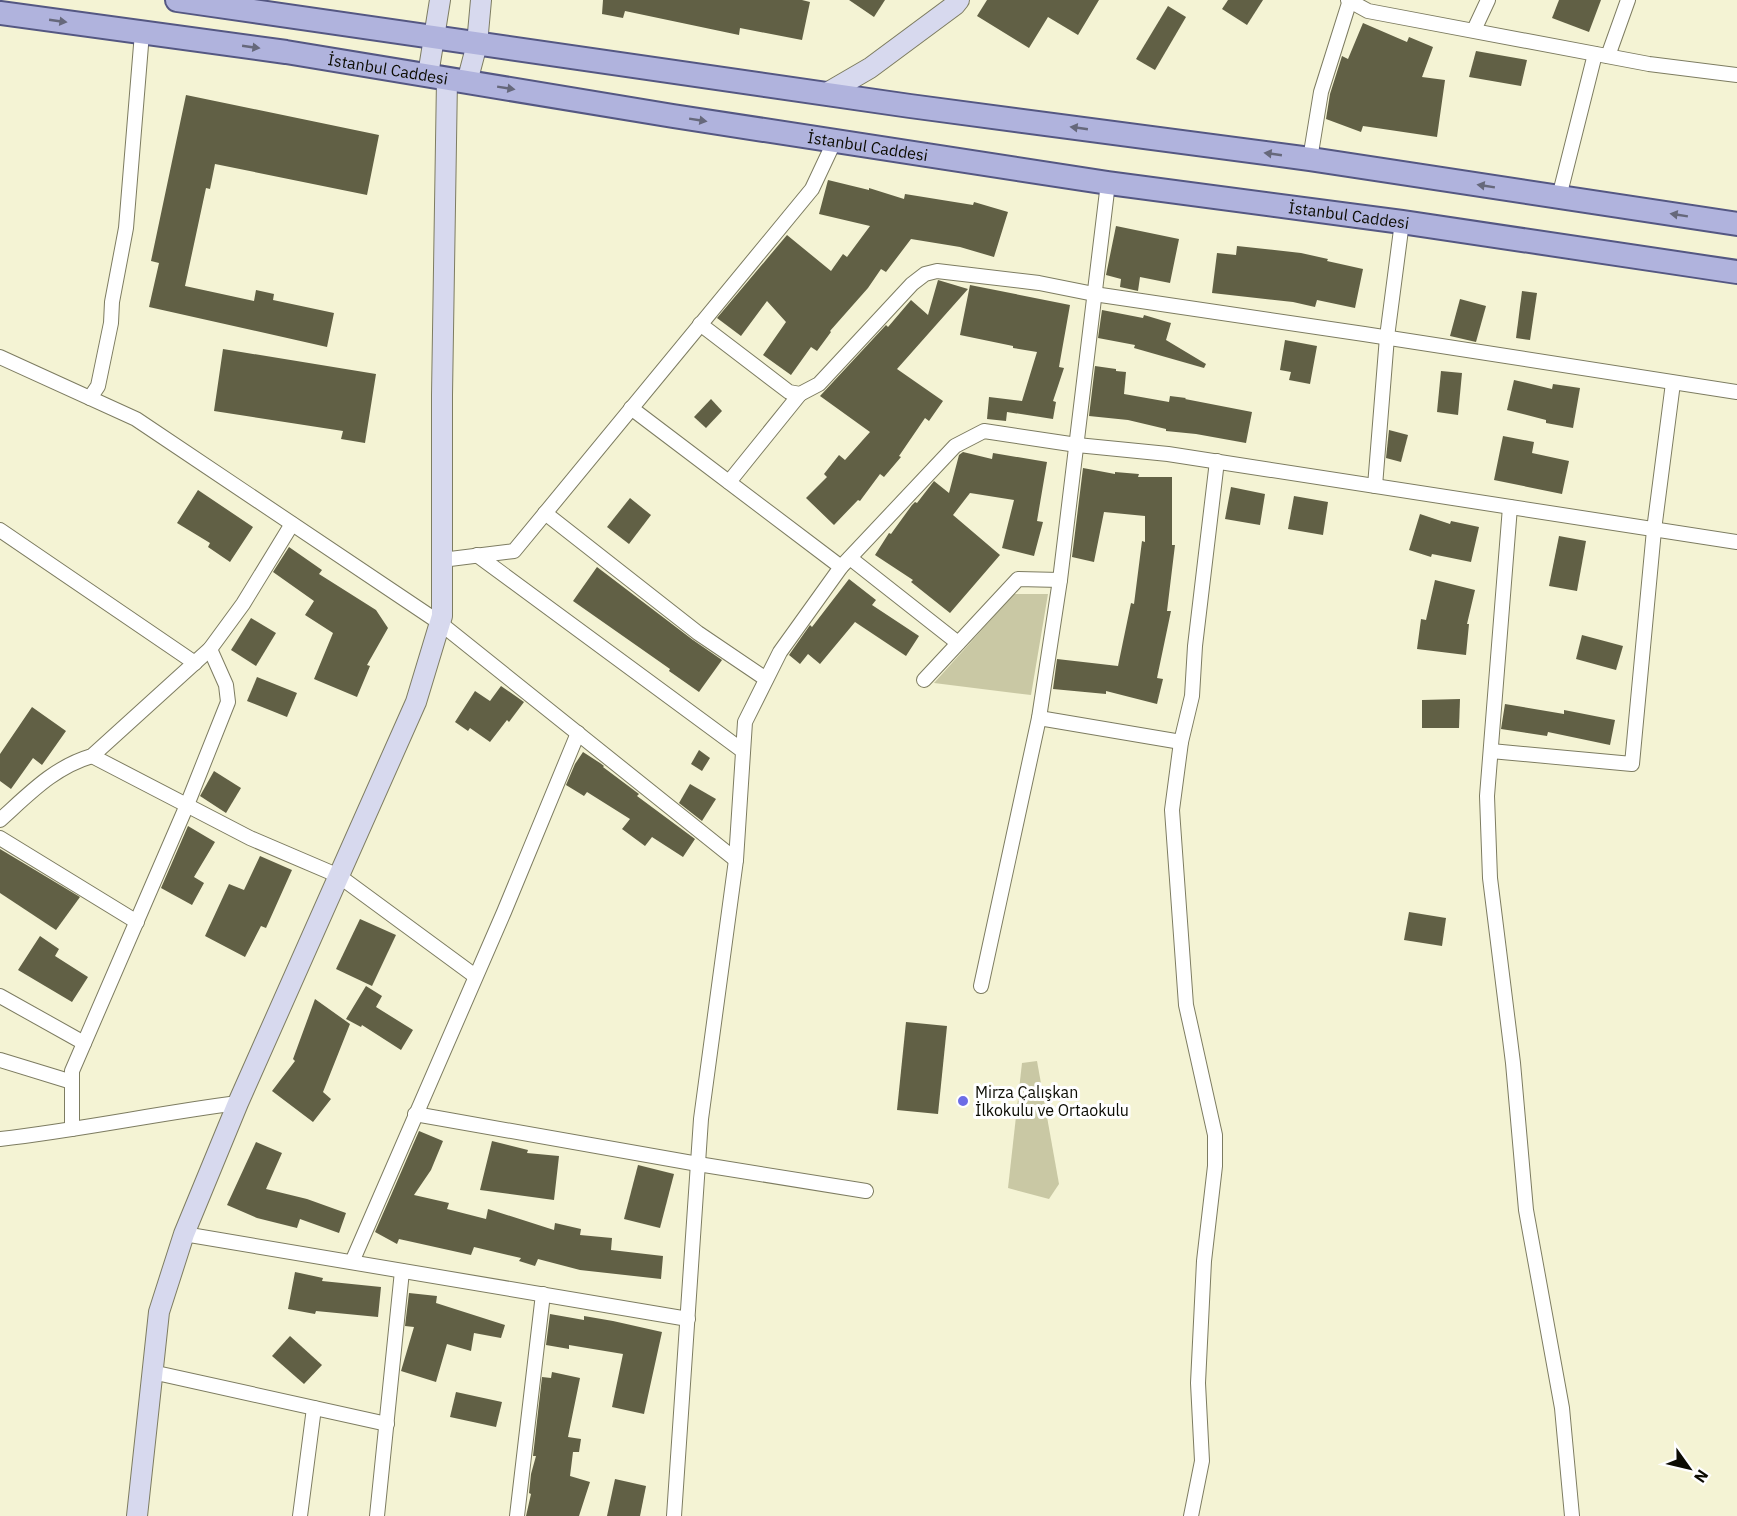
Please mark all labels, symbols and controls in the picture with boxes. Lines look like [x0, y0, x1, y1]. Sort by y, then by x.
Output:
one-way arrow [49, 17, 68, 26]
one-way arrow [242, 43, 261, 52]
street label: İstanbul Caddesi [326, 49, 450, 89]
one-way arrow [497, 84, 516, 93]
one-way arrow [689, 115, 708, 124]
one-way arrow [1070, 124, 1089, 133]
street label: İstanbul Caddesi [806, 127, 929, 165]
one-way arrow [1263, 149, 1282, 159]
one-way arrow [1477, 181, 1496, 190]
street label: İstanbul Caddesi [1287, 197, 1411, 233]
one-way arrow [1670, 211, 1689, 220]
place label: Mirza Çalışkan İlkokulu ve Ortaokulu [975, 1082, 1129, 1120]
marker: Mirza Çalışkan İlkokulu ve Ortaokulu [956, 1094, 970, 1108]
north arrow [1659, 1438, 1719, 1498]
text: N [1690, 1466, 1713, 1487]

